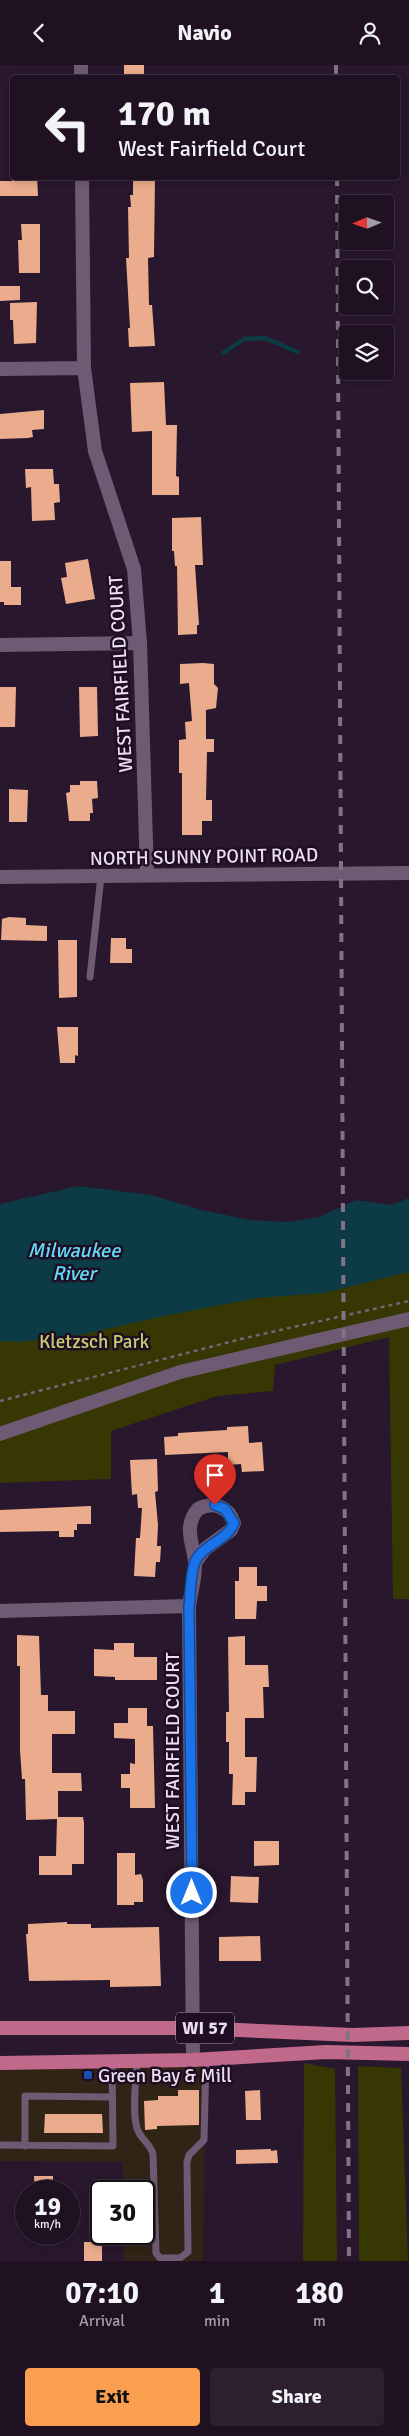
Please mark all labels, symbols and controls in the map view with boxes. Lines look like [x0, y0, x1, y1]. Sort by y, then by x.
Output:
icon: back [25, 19, 53, 47]
text: Navio [177, 19, 232, 46]
icon: person [356, 19, 384, 47]
text: 170 m [118, 92, 211, 135]
icon: left [35, 95, 100, 160]
text: West Fairfield Court [118, 135, 305, 162]
north arrow [339, 195, 394, 250]
map controls [339, 195, 394, 380]
button: search [339, 260, 394, 315]
button: layers [339, 325, 394, 380]
street label: WEST FAIRFIELD COURT [104, 574, 138, 773]
street label: NORTH SUNNY POINT ROAD [90, 843, 318, 871]
water label: Milwaukee River [28, 1238, 121, 1286]
park label: Kletzsch Park [39, 1330, 149, 1354]
pin [194, 1454, 236, 1505]
icon: arrive [201, 1461, 229, 1489]
street label: WEST FAIRFIELD COURT [161, 1652, 185, 1850]
position arrow [165, 1866, 217, 1918]
road number: WI 57 [176, 2013, 234, 2044]
place label: Green Bay & Mill [98, 2064, 232, 2088]
marker: Green Bay & Mill [82, 2069, 94, 2081]
speed limit sign: 30 [90, 2180, 155, 2245]
text: 19 [34, 2191, 61, 2222]
text: km/h [34, 2217, 61, 2232]
text: 07:10 [65, 2275, 139, 2312]
text: 1 [209, 2275, 225, 2312]
text: 180 [295, 2275, 344, 2312]
text: Arrival [79, 2311, 125, 2331]
text: min [204, 2311, 230, 2331]
text: m [313, 2311, 326, 2331]
button: Exit [25, 2368, 200, 2426]
button: Share [210, 2368, 384, 2426]

